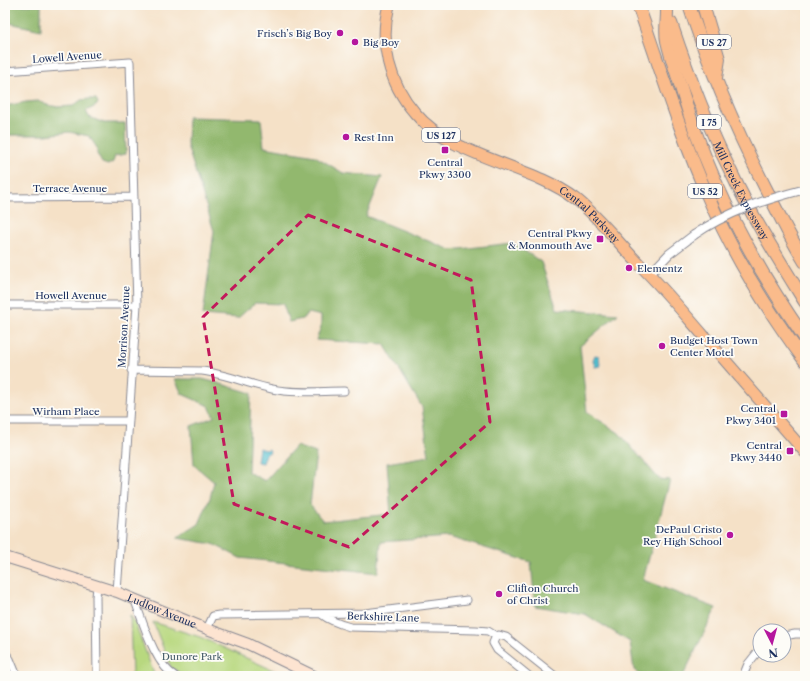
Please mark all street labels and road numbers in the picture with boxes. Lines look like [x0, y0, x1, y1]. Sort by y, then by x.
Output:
road number: US 27 [697, 35, 731, 49]
street label: Lowell Avenue [32, 48, 103, 66]
road number: I 75 [697, 115, 721, 129]
road number: US 127 [422, 128, 460, 142]
street label: Mill Creek Expressway [711, 139, 772, 242]
street label: Terrace Avenue [33, 182, 108, 195]
street label: Central Parkway [557, 183, 623, 246]
road number: US 52 [688, 184, 722, 198]
street label: Morrison Avenue [115, 285, 133, 368]
street label: Howell Avenue [35, 289, 107, 302]
street label: Wirham Place [31, 405, 100, 418]
street label: Ludlow Avenue [126, 591, 199, 631]
street label: Berkshire Lane [347, 609, 420, 625]

